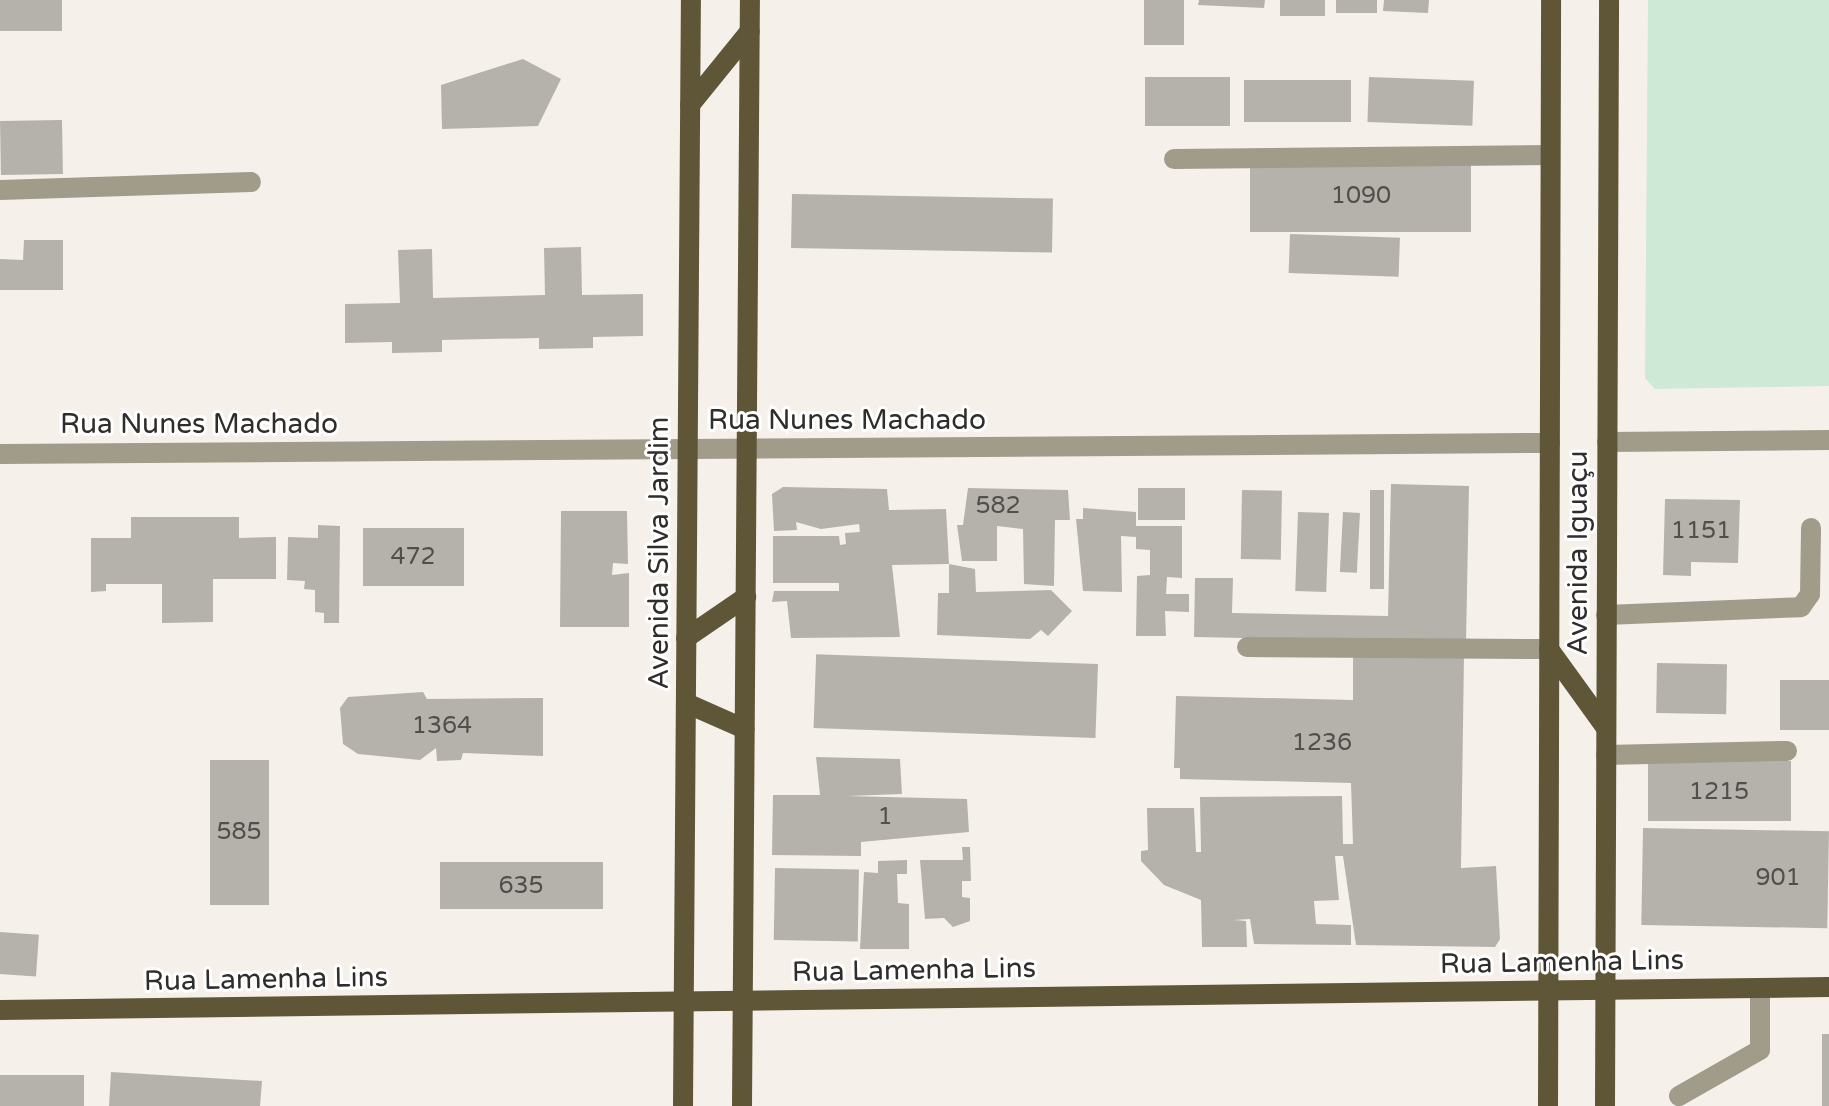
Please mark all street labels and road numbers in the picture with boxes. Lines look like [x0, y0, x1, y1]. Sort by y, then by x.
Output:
street label: Rua Nunes Machado [708, 403, 986, 437]
street label: Rua Nunes Machado [60, 407, 338, 441]
street label: Avenida Silva Jardim [642, 416, 676, 690]
street label: Avenida Iguaçu [1561, 450, 1595, 656]
street label: Rua Lamenha Lins [1440, 943, 1684, 981]
street label: Rua Lamenha Lins [792, 951, 1036, 989]
street label: Rua Lamenha Lins [144, 960, 388, 998]

